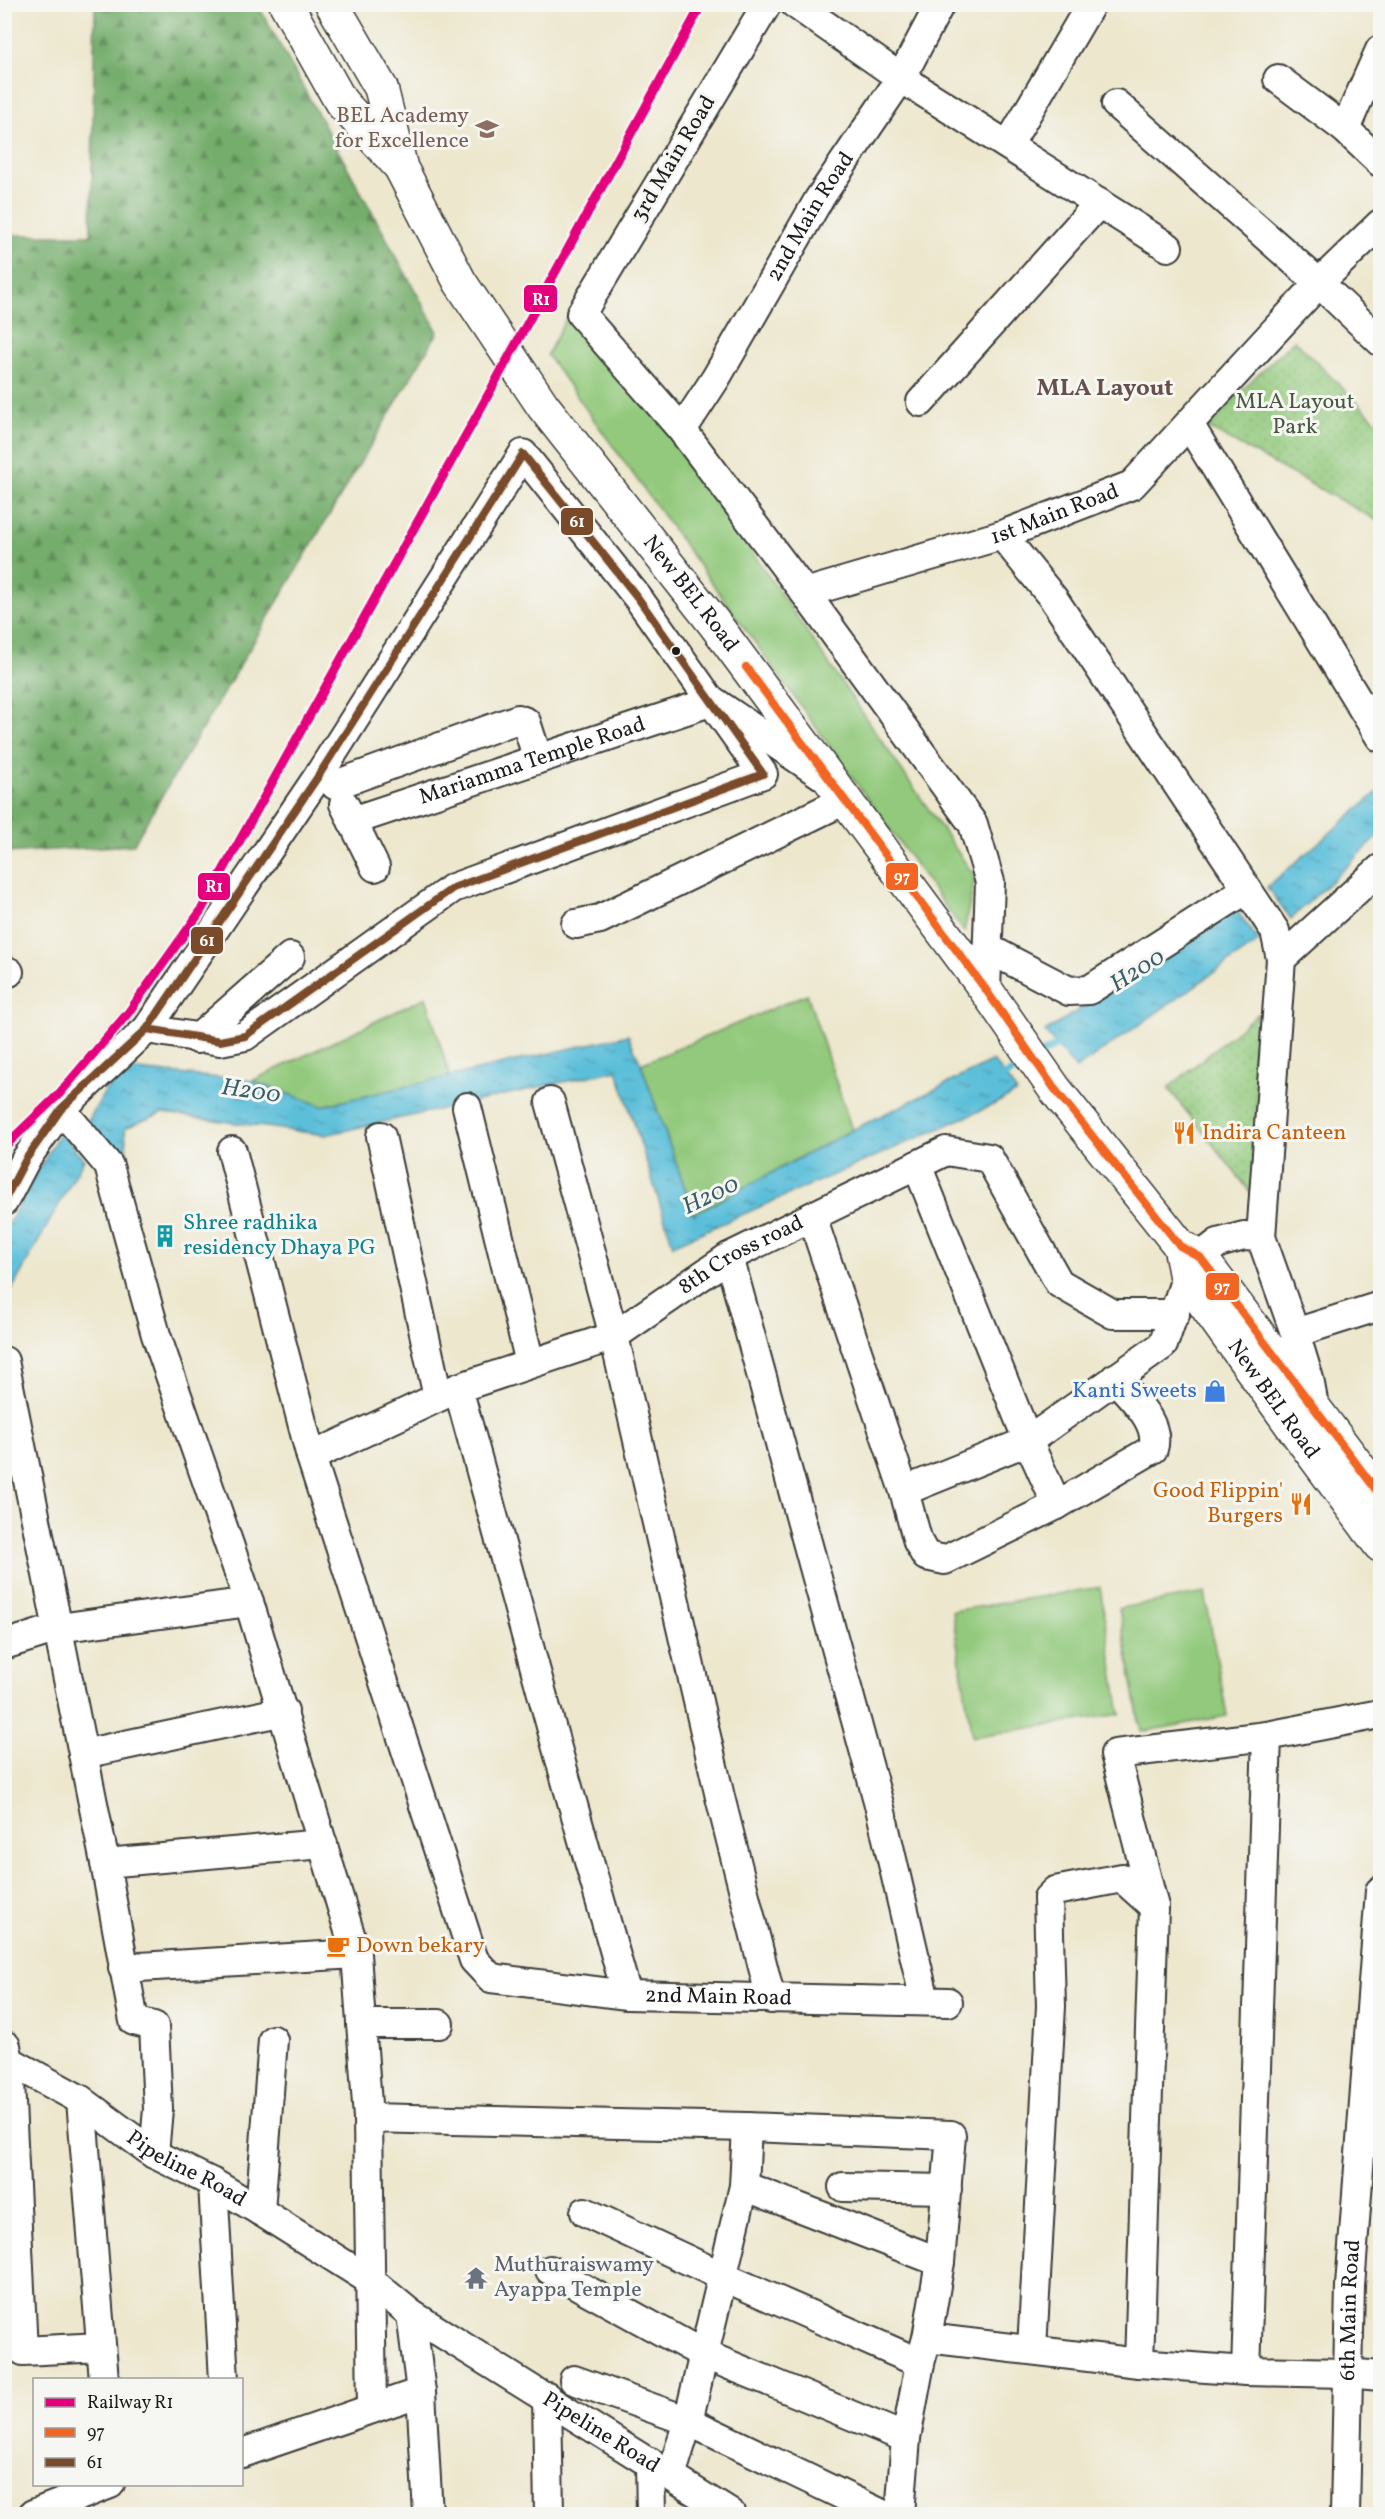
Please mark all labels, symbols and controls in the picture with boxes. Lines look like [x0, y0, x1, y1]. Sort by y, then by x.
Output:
street label: 3rd Main Road [624, 90, 724, 228]
place label: BEL Academy for Excellence [335, 101, 469, 157]
school or university icon: BEL Academy for Excellence [474, 116, 500, 142]
street label: 2nd Main Road [759, 146, 862, 288]
line badge: R1 [523, 284, 558, 313]
text: R1 [532, 290, 550, 312]
district label: MLA Layout [1037, 372, 1173, 406]
park label: MLA Layout Park [1236, 387, 1355, 443]
street label: 1st Main Road [987, 476, 1124, 553]
line badge: 61 [560, 507, 594, 536]
text: 61 [569, 512, 585, 534]
street label: New BEL Road [635, 529, 746, 659]
unlabelled marker [670, 645, 682, 657]
street label: Mariamma Temple Road [415, 709, 650, 813]
line badge: 97 [885, 862, 919, 891]
text: 97 [894, 867, 911, 889]
line badge: R1 [197, 872, 231, 901]
text: R1 [205, 877, 223, 899]
line badge: 61 [190, 926, 224, 955]
text: 61 [199, 931, 215, 953]
water label: H200 [1104, 940, 1172, 1001]
water label: H200 [219, 1071, 283, 1113]
place label: Indira Canteen [1202, 1118, 1346, 1149]
restaurant icon: Indira Canteen [1171, 1120, 1197, 1146]
water label: H200 [677, 1168, 745, 1224]
street label: 8th Cross road [672, 1207, 809, 1303]
place label: Shree radhika residency Dhaya PG [183, 1208, 376, 1264]
building icon: Shree radhika residency Dhaya PG [152, 1223, 178, 1249]
line badge: 97 [1205, 1272, 1240, 1301]
text: 97 [1214, 1277, 1231, 1299]
street label: New BEL Road [1219, 1333, 1327, 1466]
place label: Kanti Sweets [1072, 1376, 1197, 1407]
shop icon: Kanti Sweets [1202, 1378, 1228, 1404]
place label: Good Flippin' Burgers [1153, 1476, 1283, 1532]
restaurant icon: Good Flippin' Burgers [1288, 1491, 1314, 1517]
place label: Down bekary [356, 1931, 485, 1962]
cafe icon: Down bekary [325, 1933, 351, 1959]
street label: 2nd Main Road [644, 1980, 792, 2014]
street label: Pipeline Road [120, 2123, 252, 2215]
street label: 6th Main Road [1332, 2238, 1369, 2381]
place label: Muthuraiswamy Ayappa Temple [494, 2250, 654, 2306]
temple icon: Muthuraiswamy Ayappa Temple [463, 2265, 489, 2291]
legend [33, 2378, 243, 2486]
street label: Pipeline Road [536, 2384, 666, 2481]
text: Railway R1 [87, 2391, 174, 2416]
text: 97 [87, 2421, 105, 2446]
text: 61 [87, 2451, 103, 2476]

